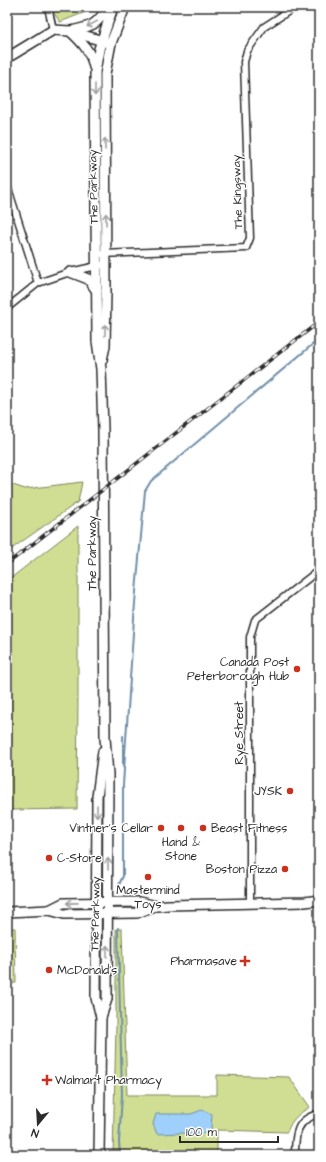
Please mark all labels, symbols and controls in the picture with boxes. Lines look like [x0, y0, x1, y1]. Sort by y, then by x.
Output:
one-way arrow [87, 21, 99, 28]
one-way arrow [91, 83, 99, 96]
one-way arrow [101, 138, 109, 151]
street label: The Parkway [84, 149, 104, 225]
street label: The Kingsway [228, 154, 248, 229]
one-way arrow [102, 213, 109, 226]
one-way arrow [101, 324, 109, 337]
street label: The Parkway [84, 515, 102, 590]
place label: Canada Post Peterborough Hub [187, 654, 289, 686]
marker: Canada Post Peterborough Hub [292, 664, 302, 674]
street label: Rye Street [231, 701, 249, 765]
place label: JYSK [254, 783, 283, 800]
marker: JYSK [285, 786, 295, 796]
one-way arrow [93, 804, 101, 817]
place label: Vintner's Cellar [69, 820, 153, 837]
place label: Beast Fitness [211, 820, 287, 837]
marker: Vintner's Cellar [156, 823, 166, 833]
marker: Hand & Stone [176, 823, 186, 833]
marker: Beast Fitness [198, 823, 208, 833]
place label: Hand & Stone [162, 834, 200, 865]
place label: C-Store [57, 850, 102, 867]
marker: C-Store [44, 853, 54, 863]
one-way arrow [104, 858, 112, 871]
place label: Boston Pizza [206, 861, 277, 878]
marker: Boston Pizza [280, 864, 290, 874]
marker: Mastermind Toys [143, 872, 153, 882]
street label: The Parkway [86, 876, 106, 952]
place label: Mastermind Toys [116, 882, 180, 914]
one-way arrow [66, 899, 79, 907]
one-way arrow [103, 945, 111, 958]
place label: Pharmasave [170, 953, 238, 970]
marker: Pharmasave [240, 956, 250, 966]
place label: McDonald's [57, 962, 117, 979]
marker: McDonald's [44, 965, 54, 975]
place label: Walmart Pharmacy [55, 1072, 162, 1090]
marker: Walmart Pharmacy [42, 1075, 52, 1085]
north arrow [18, 1104, 58, 1144]
scale bar [180, 1118, 278, 1144]
text: 100 m [186, 1124, 217, 1141]
text: N [29, 1125, 41, 1141]

